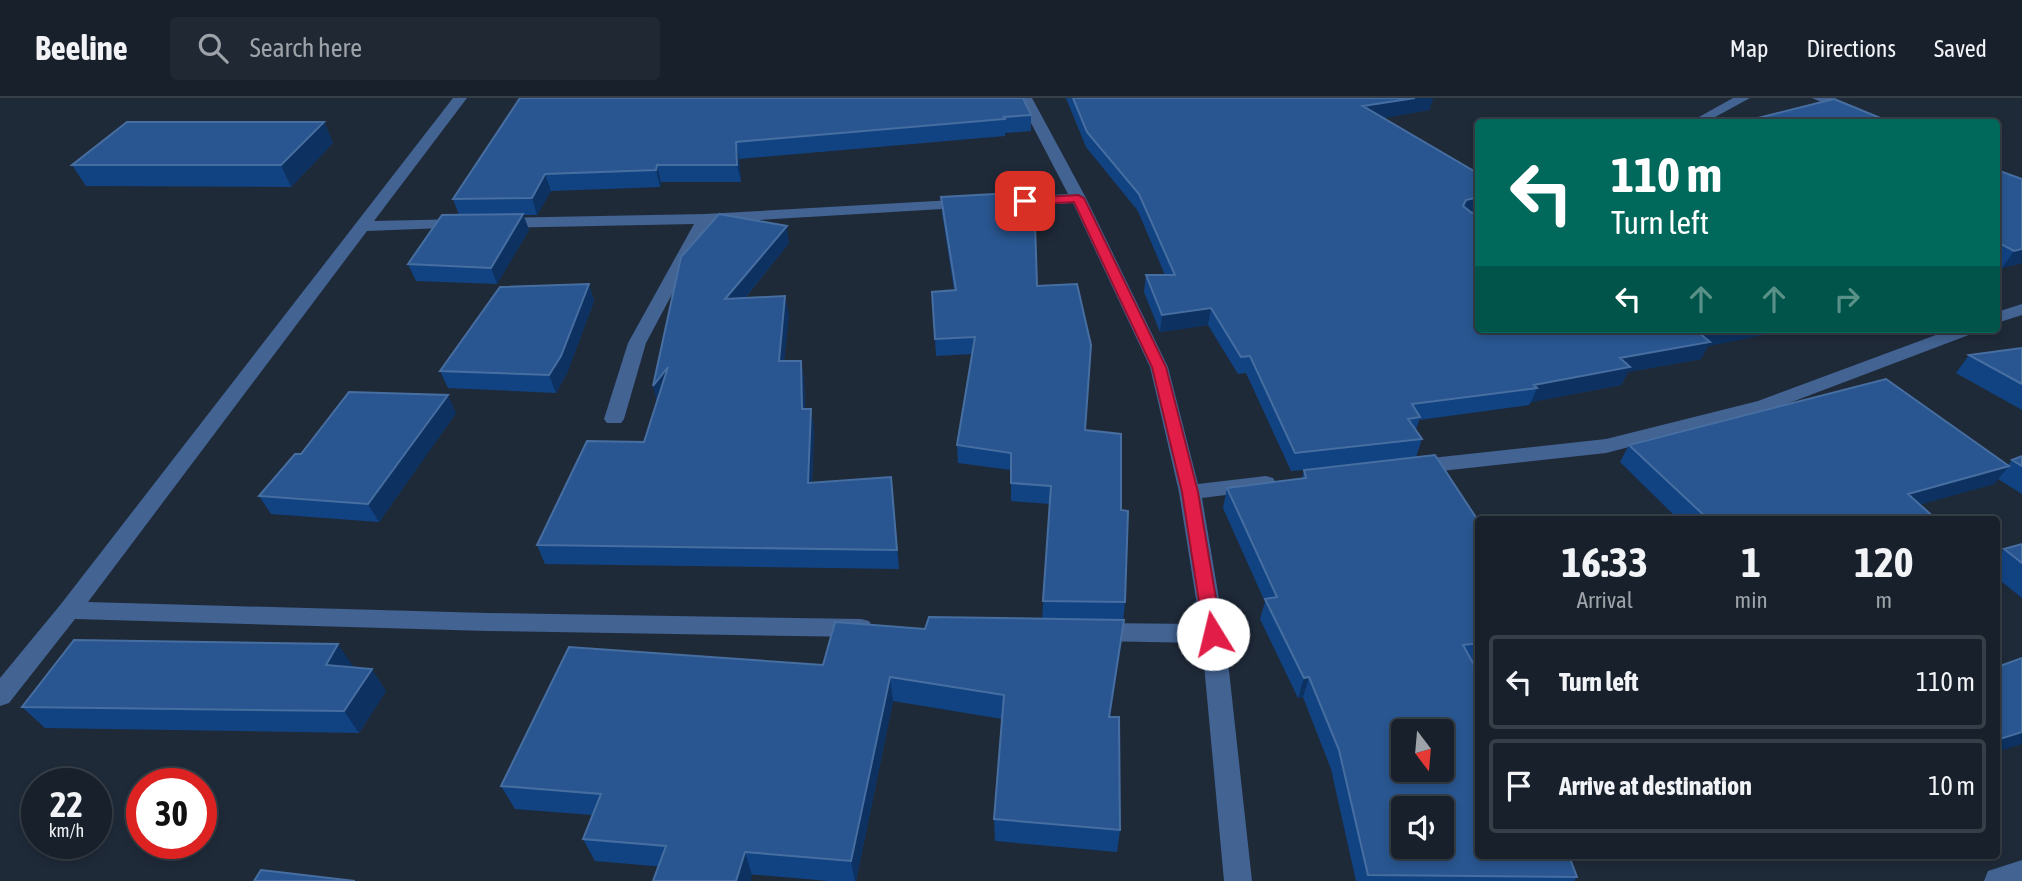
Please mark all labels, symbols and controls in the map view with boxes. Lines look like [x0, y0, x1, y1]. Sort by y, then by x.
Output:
search box [170, 17, 660, 80]
text: Beeline [35, 29, 128, 67]
icon: search [194, 29, 232, 67]
text: Search here [250, 33, 362, 63]
text: Map [1730, 35, 1768, 62]
text: Directions [1806, 35, 1896, 62]
text: Saved [1934, 35, 1987, 62]
text: 110 m [1611, 146, 1722, 202]
icon: left [1496, 147, 1587, 238]
pin [995, 171, 1055, 231]
icon: arrive [1006, 182, 1044, 220]
text: Turn left [1611, 204, 1709, 241]
icon: left [1609, 280, 1647, 318]
icon: ahead [1682, 280, 1720, 318]
icon: ahead [1755, 280, 1793, 318]
icon: right [1828, 280, 1866, 318]
text: 16:33 [1562, 538, 1648, 586]
text: 1 [1741, 538, 1761, 586]
text: 120 [1854, 538, 1913, 586]
text: Arrival [1577, 587, 1633, 613]
text: min [1735, 587, 1768, 613]
text: m [1876, 587, 1892, 613]
position arrow [1176, 597, 1250, 671]
icon: left [1500, 663, 1538, 701]
text: Turn left [1559, 667, 1639, 697]
text: 110 m [1916, 667, 1975, 697]
north arrow [1391, 719, 1454, 782]
map controls [1391, 719, 1454, 859]
icon: arrive [1500, 767, 1538, 805]
speed limit sign: 30 [126, 768, 217, 859]
text: Arrive at destination [1559, 771, 1752, 801]
text: 10 m [1928, 771, 1975, 801]
text: 22 [50, 784, 83, 824]
button: sound [1391, 796, 1454, 859]
text: km/h [49, 820, 84, 841]

